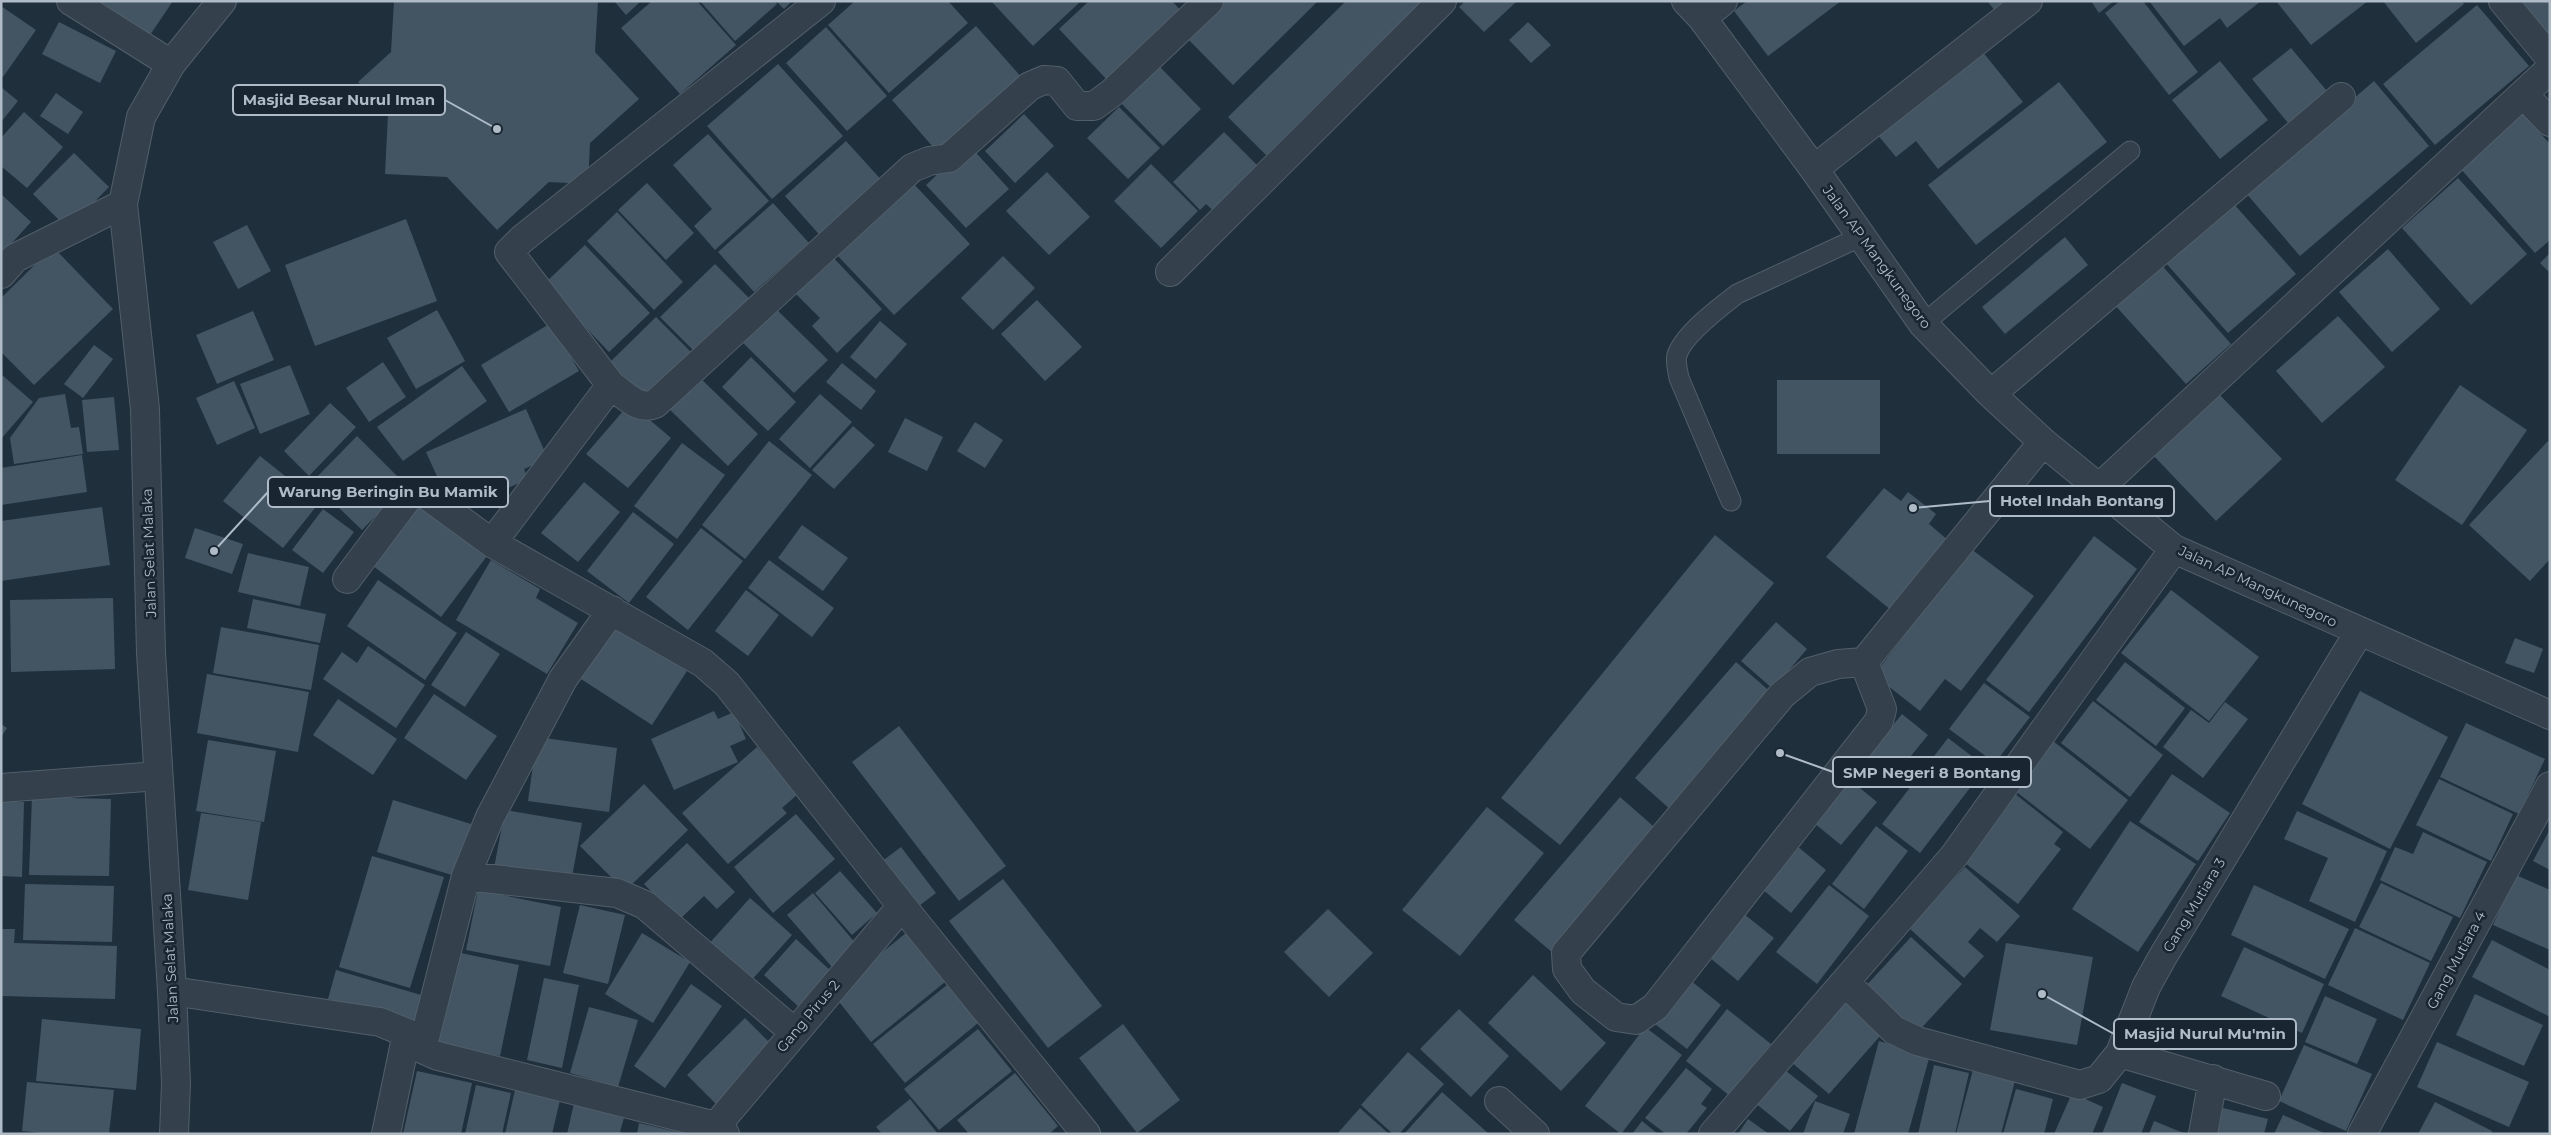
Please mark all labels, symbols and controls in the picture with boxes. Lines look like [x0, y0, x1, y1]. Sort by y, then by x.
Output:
callout: Masjid Besar Nurul Iman [233, 85, 445, 115]
text: Masjid Besar Nurul Iman [243, 90, 435, 109]
street label: Jalan AP Mangkunegoro [1818, 181, 1935, 332]
callout: Warung Beringin Bu Mamik [268, 477, 508, 507]
text: Warung Beringin Bu Mamik [278, 482, 498, 501]
callout: Hotel Indah Bontang [1990, 486, 2174, 516]
street label: Jalan Selat Malaka [138, 488, 160, 619]
text: Hotel Indah Bontang [2000, 491, 2164, 510]
street label: Jalan AP Mangkunegoro [2175, 541, 2340, 631]
callout: SMP Negeri 8 Bontang [1833, 757, 2031, 787]
text: SMP Negeri 8 Bontang [1843, 763, 2021, 782]
street label: Gang Mutiara 3 [2159, 854, 2229, 956]
street label: Jalan Selat Malaka [158, 893, 182, 1024]
street label: Gang Mutiara 4 [2423, 907, 2490, 1012]
street label: Gang Pirus 2 [772, 976, 844, 1056]
callout: Masjid Nurul Mu'min [2114, 1019, 2296, 1049]
text: Masjid Nurul Mu'min [2124, 1024, 2286, 1043]

